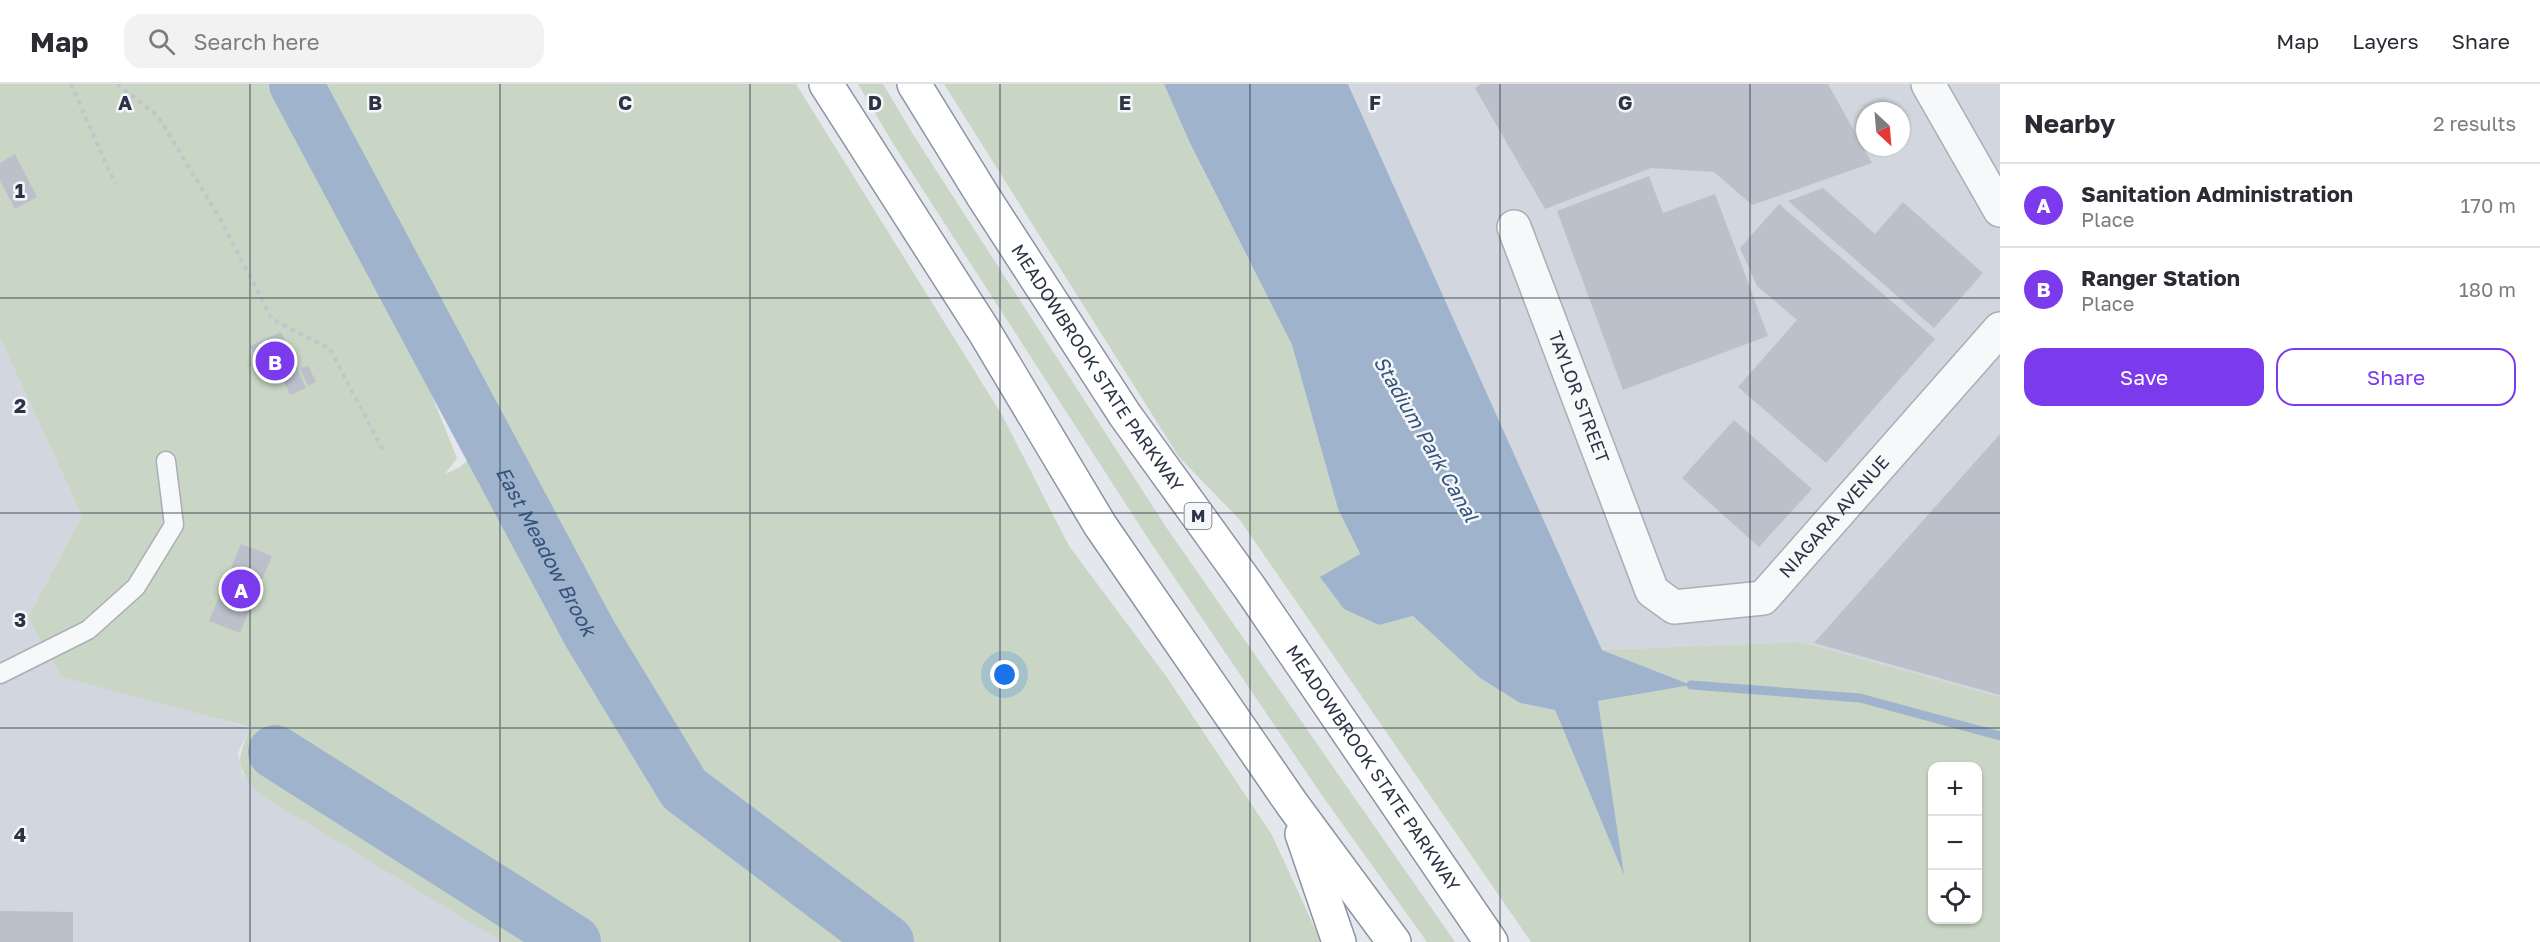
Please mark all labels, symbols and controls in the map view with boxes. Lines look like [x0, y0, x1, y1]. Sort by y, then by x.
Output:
search box [124, 14, 544, 68]
text: Map [30, 25, 88, 58]
icon: search [145, 25, 178, 58]
text: Search here [193, 28, 319, 55]
text: Map [2276, 28, 2319, 54]
text: Layers [2352, 28, 2419, 54]
text: Share [2452, 28, 2510, 54]
text: A [118, 90, 132, 114]
text: B [368, 90, 382, 114]
text: C [618, 90, 632, 114]
text: D [868, 90, 882, 114]
text: E [1119, 90, 1131, 114]
text: F [1369, 90, 1381, 114]
text: G [1618, 90, 1632, 114]
north arrow [1856, 102, 1910, 156]
text: Nearby [2024, 108, 2115, 139]
text: 2 results [2433, 111, 2516, 135]
text: 1 [15, 178, 25, 202]
text: Sanitation Administration [2081, 180, 2353, 207]
text: A [2036, 193, 2051, 217]
text: 170 m [2461, 193, 2516, 217]
text: Place [2081, 207, 2134, 231]
street label: MEADOWBROOK STATE PARKWAY [1007, 240, 1189, 496]
text: Ranger Station [2081, 264, 2240, 291]
text: B [2036, 277, 2051, 301]
text: 180 m [2459, 277, 2516, 301]
text: Place [2081, 291, 2134, 315]
street label: TAYLOR STREET [1544, 328, 1614, 466]
pin: B [256, 338, 294, 384]
button: Save [2024, 348, 2264, 406]
button: Share [2276, 348, 2516, 406]
water label: Stadium Park Canal [1370, 351, 1484, 526]
text: 2 [14, 393, 26, 417]
street label: NIAGARA AVENUE [1774, 451, 1893, 582]
water label: East Meadow Brook [492, 462, 603, 642]
road number: M [1184, 503, 1212, 529]
pin: A [222, 566, 260, 612]
text: 3 [14, 607, 26, 631]
street label: MEADOWBROOK STATE PARKWAY [1282, 640, 1465, 895]
your location [990, 660, 1019, 689]
map controls [1928, 762, 1982, 924]
button: + [1928, 762, 1982, 816]
button: − [1928, 816, 1982, 870]
text: 4 [14, 822, 26, 846]
button: locate [1928, 870, 1982, 924]

